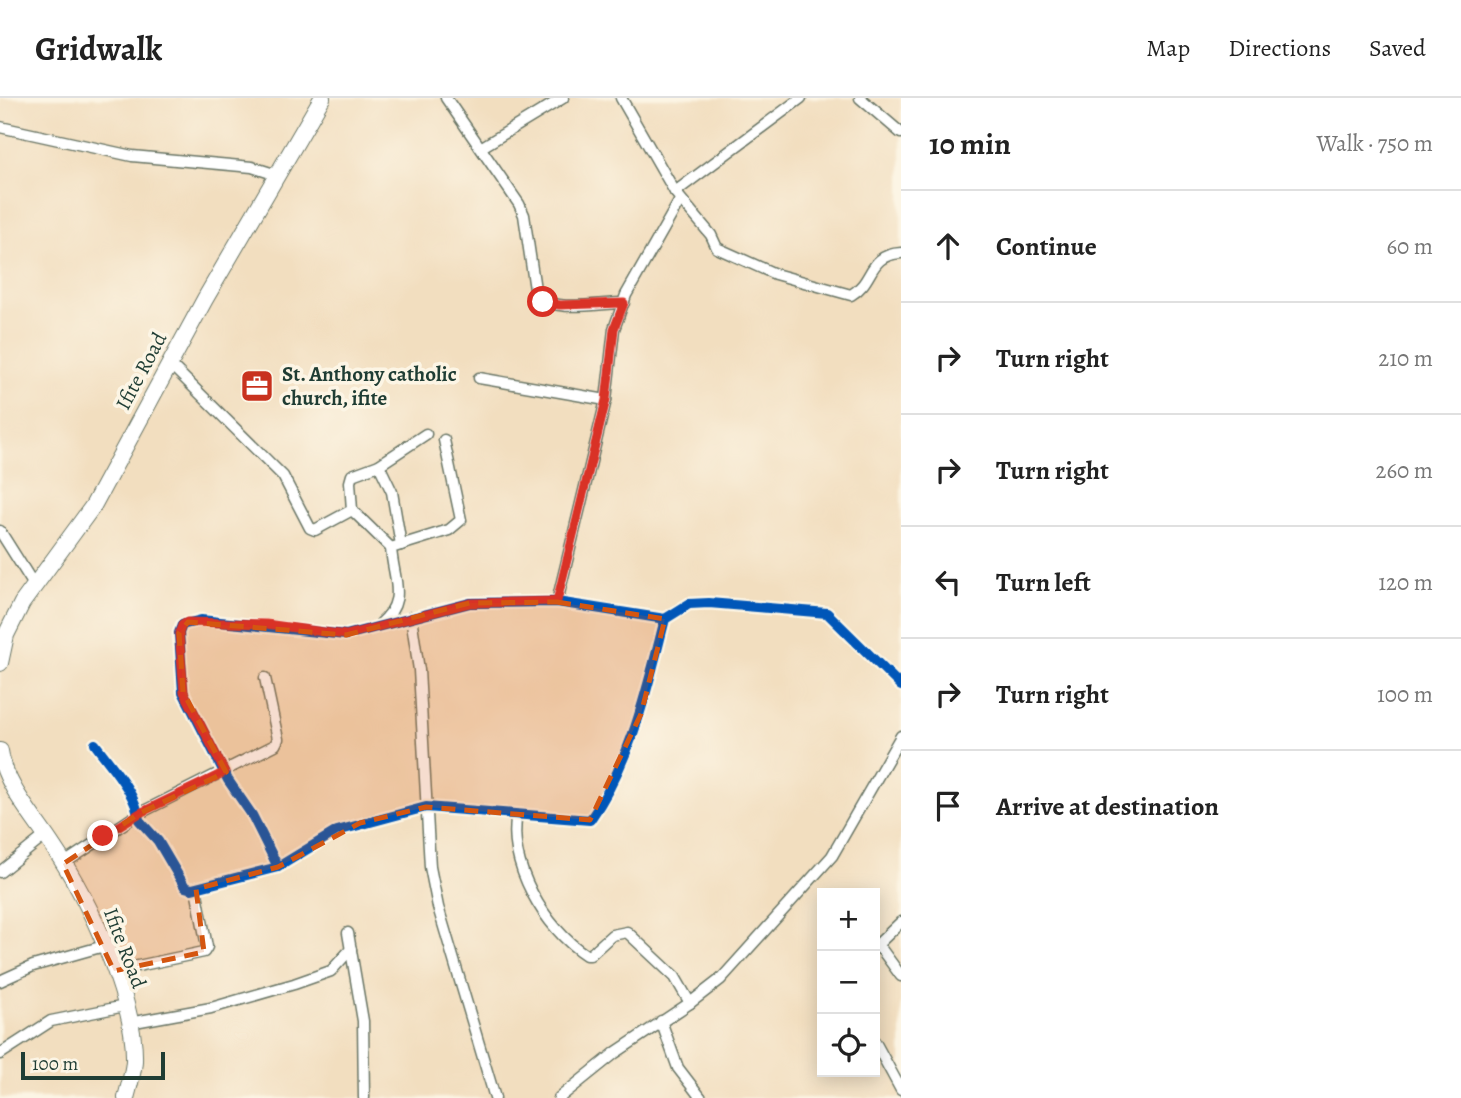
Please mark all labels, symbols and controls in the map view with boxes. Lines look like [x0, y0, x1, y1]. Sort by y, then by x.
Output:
text: Gridwalk [35, 26, 162, 71]
text: Map [1146, 32, 1190, 64]
text: Directions [1228, 32, 1331, 64]
text: Saved [1369, 32, 1426, 64]
text: 10 min [929, 124, 1011, 164]
text: Walk · 750 m [1316, 128, 1433, 159]
icon: ahead [929, 227, 967, 265]
text: Continue [996, 229, 1097, 264]
text: 60 m [1386, 231, 1433, 262]
route start [527, 286, 558, 317]
street label: Ifite Road [109, 327, 173, 415]
icon: right [929, 339, 967, 377]
text: Turn right [996, 341, 1109, 376]
text: 210 m [1378, 343, 1433, 374]
place label: St. Anthony catholic church, ifite [282, 360, 457, 412]
office icon: St. Anthony catholic church, ifite [238, 367, 276, 405]
icon: right [929, 451, 967, 489]
text: Turn right [996, 453, 1109, 488]
text: 260 m [1375, 455, 1433, 486]
icon: left [929, 563, 967, 601]
text: Turn left [996, 565, 1091, 600]
text: 120 m [1378, 567, 1433, 598]
icon: right [929, 675, 967, 713]
text: Turn right [996, 677, 1109, 712]
text: 100 m [1377, 679, 1433, 710]
icon: arrive [929, 787, 967, 825]
text: Arrive at destination [996, 789, 1219, 824]
route end [87, 820, 118, 851]
map controls [817, 888, 880, 1077]
button: + [817, 888, 880, 951]
street label: Ifite Road [97, 904, 153, 993]
button: − [817, 951, 880, 1014]
button: locate [817, 1014, 880, 1077]
scale bar [21, 1049, 164, 1081]
text: 100 m [32, 1051, 78, 1077]

